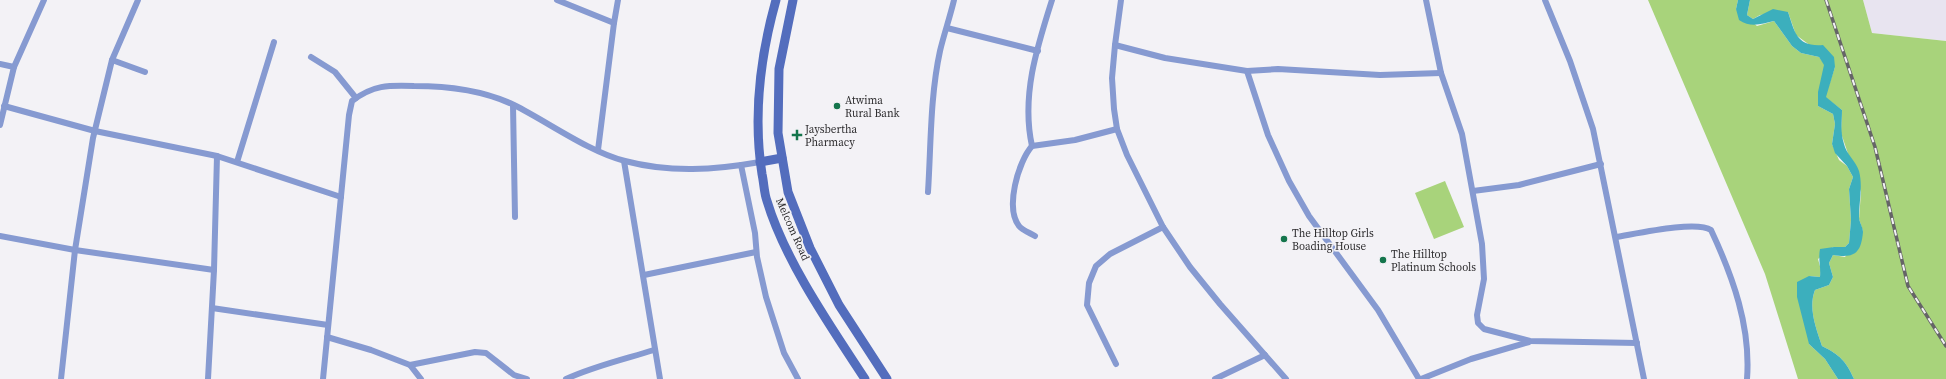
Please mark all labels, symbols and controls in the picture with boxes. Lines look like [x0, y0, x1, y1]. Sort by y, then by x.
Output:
place label: Atwima Rural Bank [845, 93, 901, 121]
marker: Atwima Rural Bank [832, 101, 842, 111]
place label: Jaysbertha Pharmacy [804, 122, 858, 150]
marker: Jaysbertha Pharmacy [792, 130, 802, 140]
street label: Melcom Road [772, 195, 813, 264]
place label: The Hilltop Girls Boading House [1292, 226, 1374, 254]
marker: The Hilltop Girls Boading House [1279, 234, 1289, 244]
place label: The Hilltop Platinum Schools [1391, 247, 1476, 275]
marker: The Hilltop Platinum Schools [1378, 255, 1388, 265]

